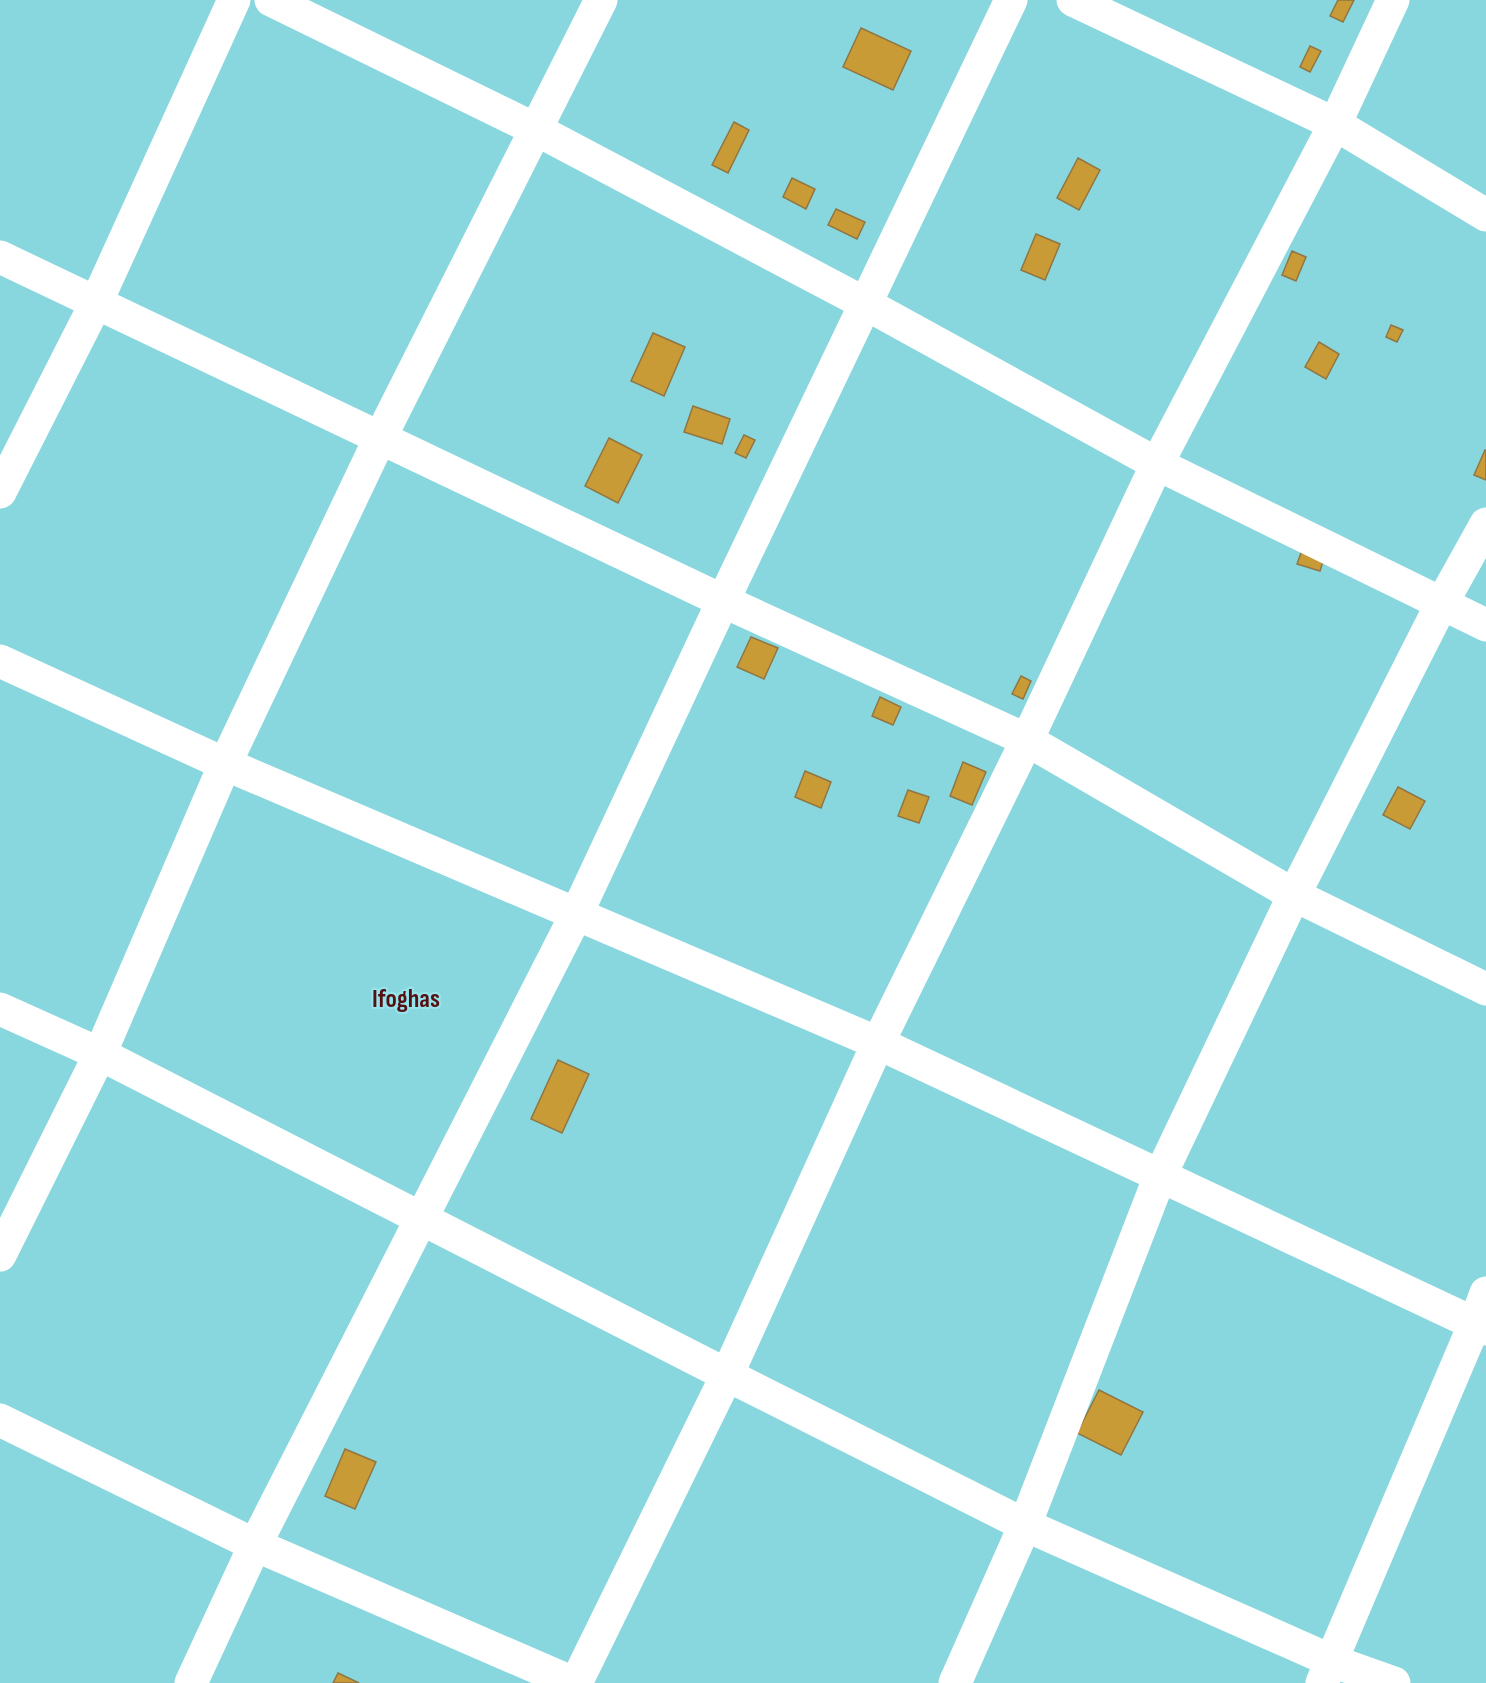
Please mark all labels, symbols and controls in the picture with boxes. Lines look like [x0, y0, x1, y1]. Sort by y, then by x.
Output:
district label: Ifoghas [372, 984, 440, 1015]

